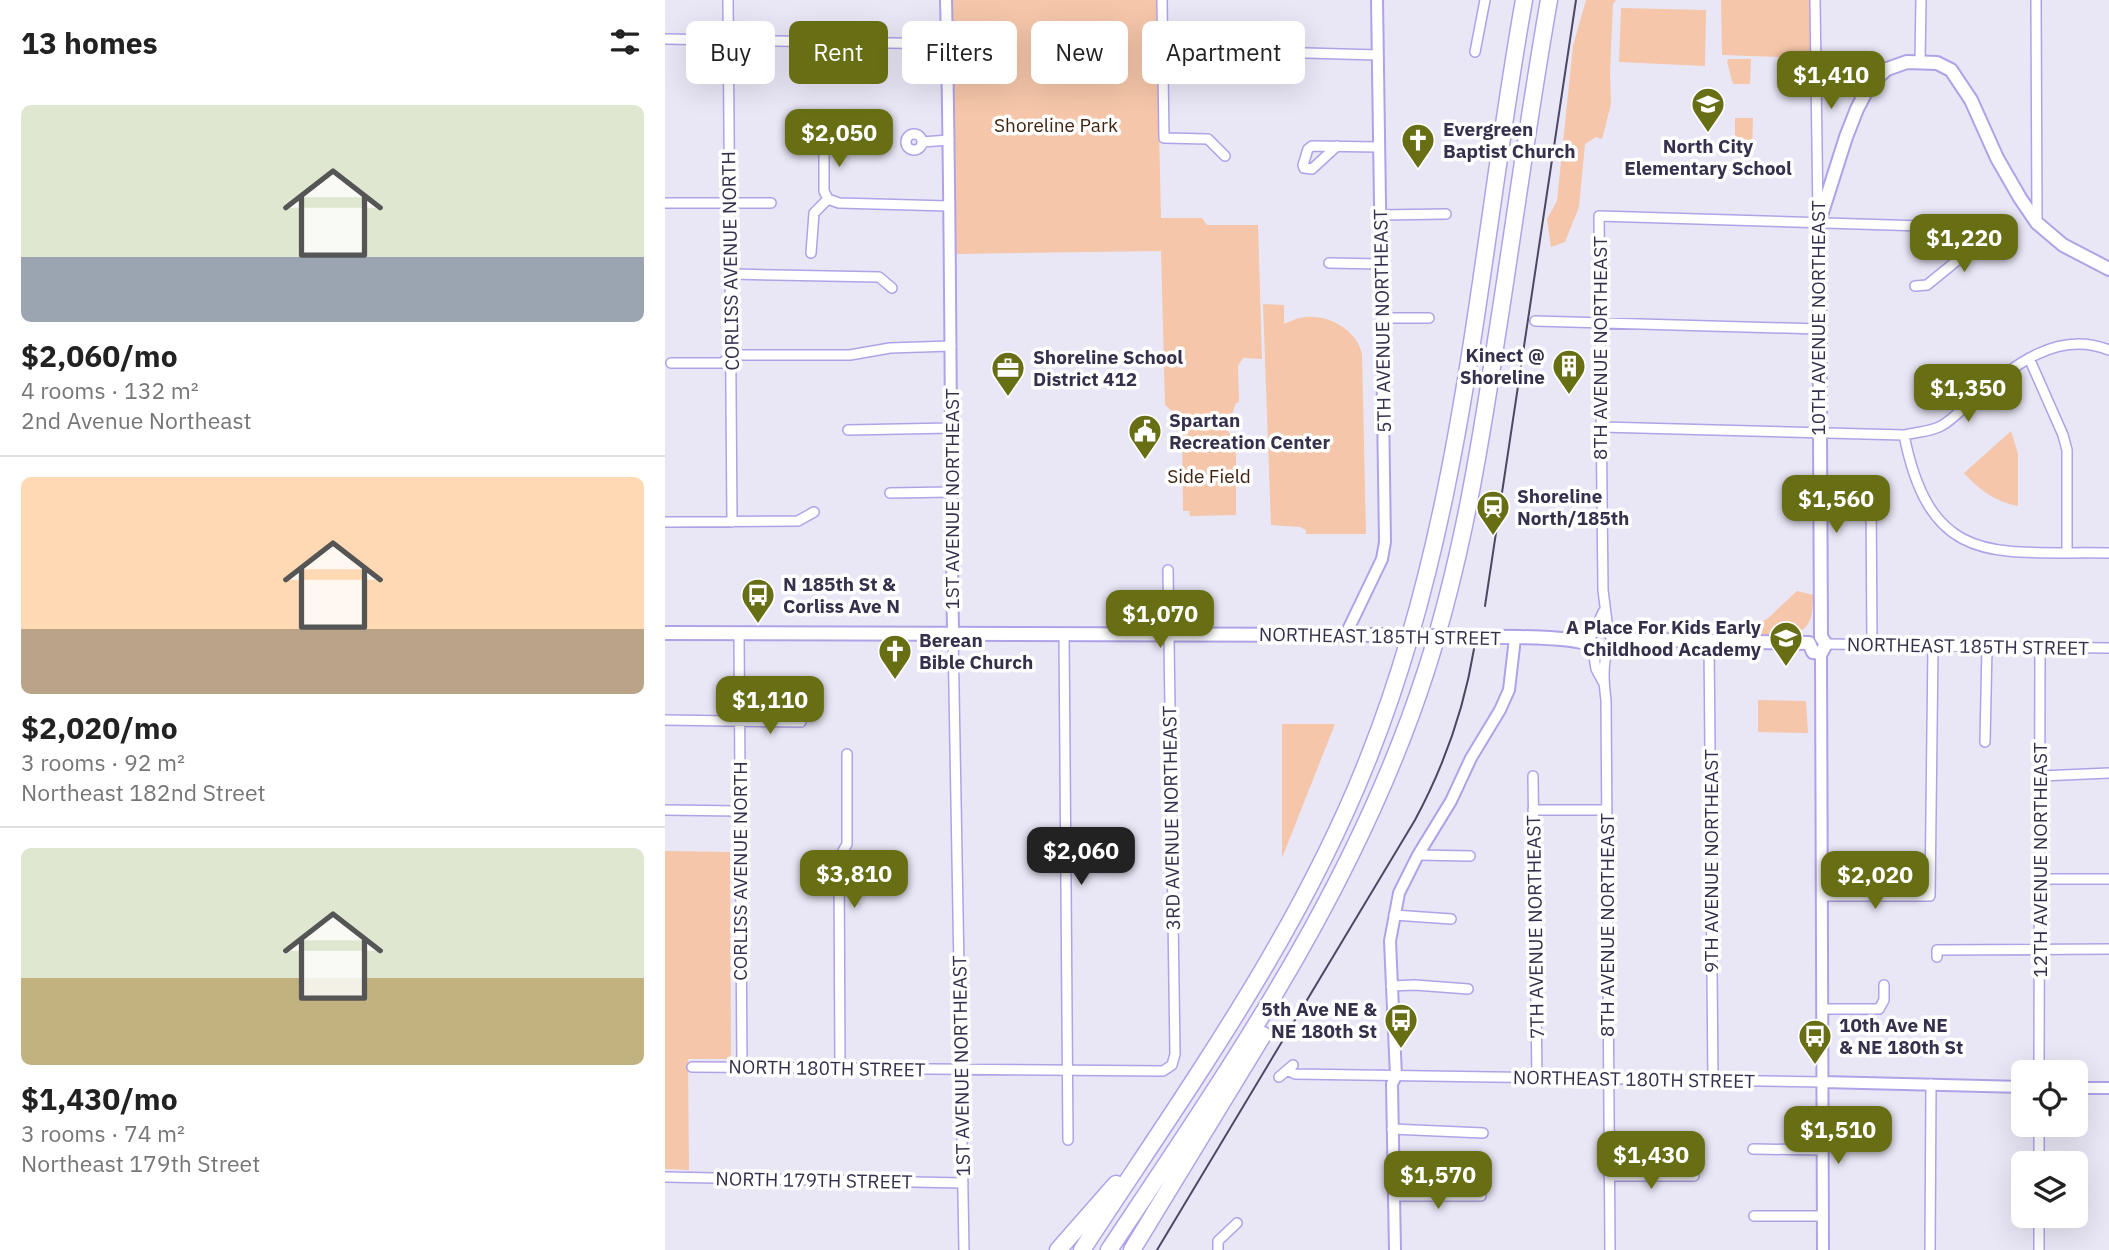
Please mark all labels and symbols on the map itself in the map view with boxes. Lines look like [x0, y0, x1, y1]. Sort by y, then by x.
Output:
pin: $1,410 [1774, 52, 1888, 111]
school or university icon: North City Elementary School [1689, 85, 1727, 134]
pin: $2,050 [782, 110, 896, 169]
park label: Shoreline Park [994, 113, 1118, 137]
place label: Evergreen Baptist Church [1443, 117, 1576, 163]
church icon: Evergreen Baptist Church [1399, 121, 1437, 170]
place label: North City Elementary School [1624, 134, 1792, 180]
street label: CORLISS AVENUE NORTH [716, 151, 744, 371]
street label: 10TH AVENUE NORTHEAST [1806, 200, 1830, 436]
street label: 5TH AVENUE NORTHEAST [1368, 209, 1396, 433]
pin: $1,220 [1907, 215, 2021, 274]
street label: 8TH AVENUE NORTHEAST [1588, 236, 1612, 460]
place label: Kinect @ Shoreline [1460, 343, 1545, 389]
place label: Shoreline School District 412 [1033, 345, 1183, 391]
building icon: Kinect @ Shoreline [1550, 347, 1588, 396]
office icon: Shoreline School District 412 [989, 349, 1027, 398]
pin: $1,350 [1911, 364, 2025, 424]
street label: 1ST AVENUE NORTHEAST [940, 388, 964, 610]
place label: Spartan Recreation Center [1169, 408, 1330, 454]
public building icon: Spartan Recreation Center [1126, 412, 1164, 461]
park label: Side Field [1167, 464, 1251, 488]
pin: $1,560 [1779, 476, 1893, 535]
place label: Shoreline North/185th [1517, 484, 1629, 530]
station icon: Shoreline North/185th [1474, 488, 1512, 537]
place label: N 185th St & Corliss Ave N [783, 572, 900, 618]
bus stop icon: N 185th St & Corliss Ave N [739, 576, 777, 625]
pin: $1,070 [1103, 590, 1217, 650]
place label: A Place For Kids Early Childhood Academy [1566, 615, 1762, 661]
school or university icon: A Place For Kids Early Childhood Academy [1767, 619, 1805, 668]
street label: NORTHEAST 185TH STREET [1259, 622, 1501, 650]
place label: Berean Bible Church [919, 628, 1033, 674]
church icon: Berean Bible Church [876, 632, 914, 681]
street label: NORTHEAST 185TH STREET [1847, 632, 2089, 660]
pin: $1,110 [713, 676, 827, 736]
street label: 3RD AVENUE NORTHEAST [1157, 705, 1185, 930]
street label: 12TH AVENUE NORTHEAST [2028, 742, 2052, 978]
street label: 9TH AVENUE NORTHEAST [1699, 749, 1723, 973]
street label: CORLISS AVENUE NORTH [728, 761, 752, 981]
street label: 8TH AVENUE NORTHEAST [1595, 813, 1619, 1037]
street label: 7TH AVENUE NORTHEAST [1521, 815, 1549, 1039]
pin: $2,060 [1024, 828, 1138, 887]
pin: $3,810 [797, 850, 911, 910]
pin: $2,020 [1818, 852, 1932, 911]
street label: 1ST AVENUE NORTHEAST [947, 955, 975, 1177]
place label: 5th Ave NE & NE 180th St [1261, 997, 1377, 1043]
bus stop icon: 5th Ave NE & NE 180th St [1382, 1001, 1420, 1050]
place label: 10th Ave NE & NE 180th St [1839, 1013, 1963, 1059]
bus stop icon: 10th Ave NE & NE 180th St [1796, 1017, 1834, 1066]
street label: NORTH 180TH STREET [728, 1054, 926, 1082]
street label: NORTHEAST 180TH STREET [1513, 1065, 1755, 1093]
pin: $1,510 [1781, 1106, 1895, 1166]
pin: $1,430 [1594, 1132, 1708, 1191]
pin: $1,570 [1381, 1152, 1495, 1211]
street label: NORTH 179TH STREET [715, 1166, 913, 1194]

